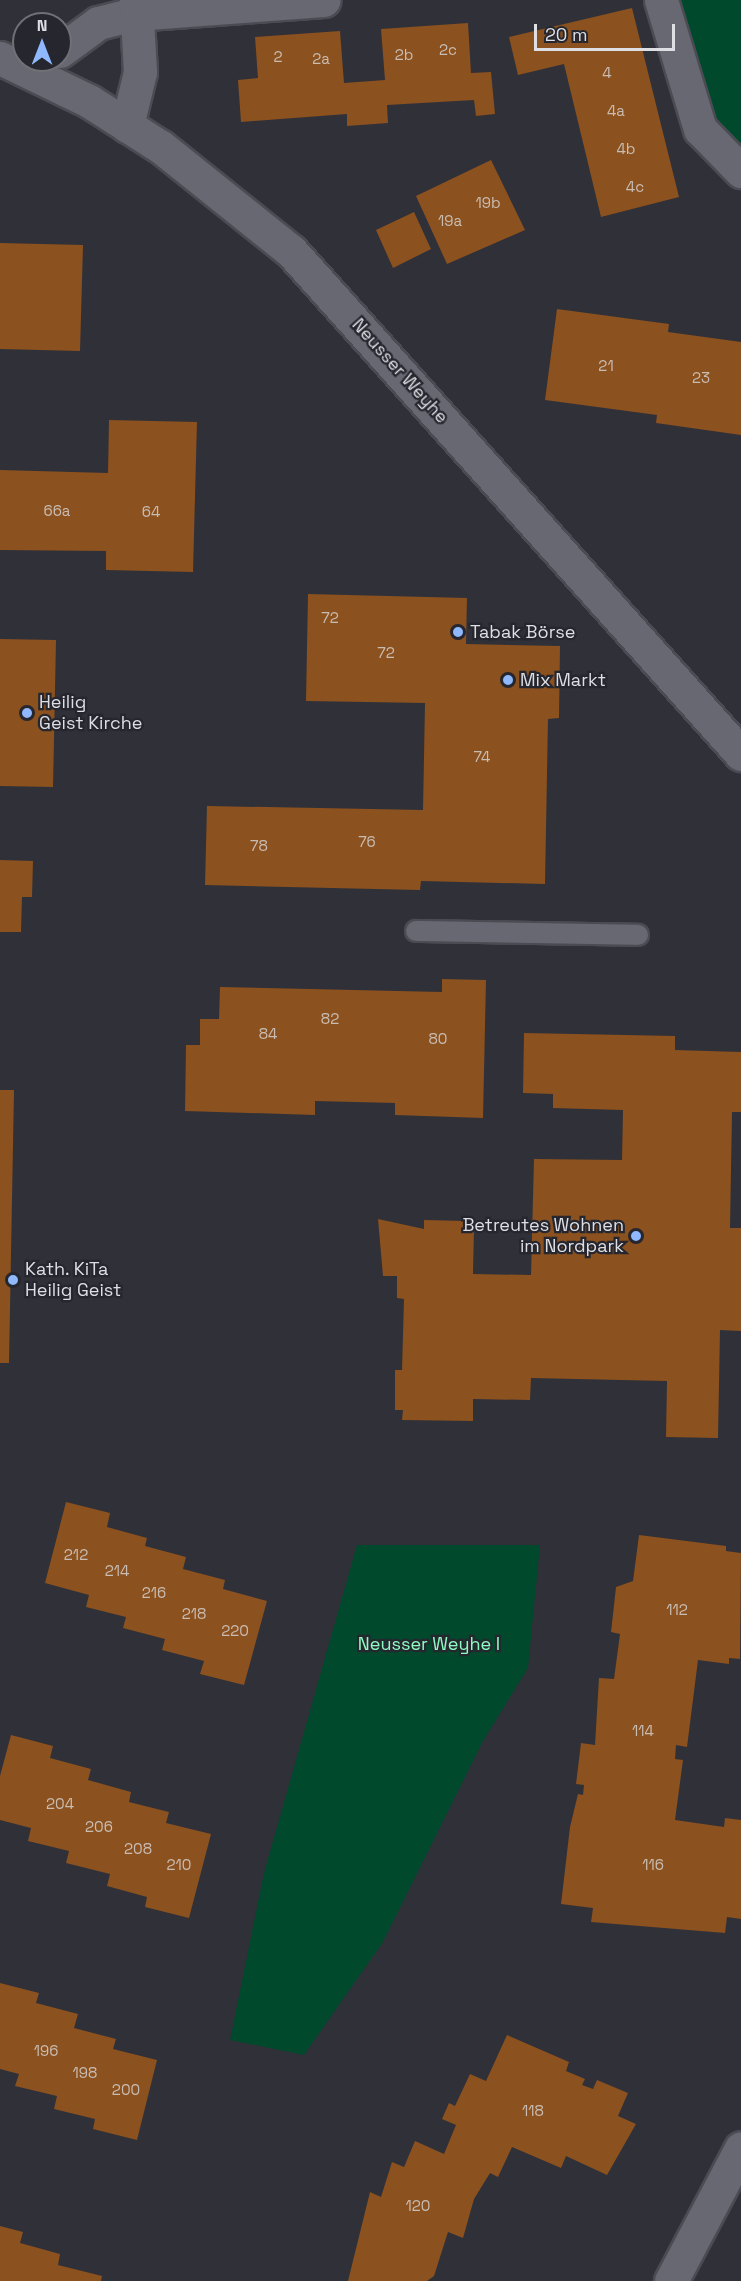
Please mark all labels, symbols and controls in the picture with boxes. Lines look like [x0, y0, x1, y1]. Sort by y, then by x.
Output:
north arrow [12, 12, 72, 72]
scale bar [537, 12, 678, 50]
text: N [37, 15, 47, 36]
text: 20 m [545, 23, 588, 46]
house number: 2c [439, 41, 457, 59]
house number: 2b [395, 46, 413, 64]
house number: 2 [273, 48, 283, 66]
house number: 2a [312, 50, 330, 68]
house number: 4 [602, 64, 612, 82]
house number: 4a [607, 102, 625, 120]
house number: 4b [616, 140, 636, 158]
house number: 4c [626, 178, 644, 196]
house number: 19b [475, 194, 501, 212]
house number: 19a [438, 212, 462, 230]
street label: Neusser Weyhe [347, 314, 453, 428]
house number: 21 [598, 357, 614, 375]
house number: 23 [692, 369, 710, 387]
house number: 66a [44, 502, 70, 520]
house number: 64 [142, 503, 160, 521]
house number: 72 [321, 609, 339, 627]
place label: Tabak Börse [470, 621, 575, 643]
marker: Tabak Börse [451, 625, 465, 639]
house number: 72 [377, 644, 395, 662]
place label: Mix Markt [520, 669, 606, 691]
marker: Mix Markt [501, 673, 515, 687]
place label: Heilig Geist Kirche [39, 692, 142, 734]
marker: Heilig Geist Kirche [20, 706, 34, 720]
house number: 74 [474, 748, 490, 766]
house number: 76 [358, 833, 376, 851]
house number: 78 [250, 837, 268, 855]
house number: 82 [321, 1010, 339, 1028]
house number: 84 [259, 1025, 277, 1043]
house number: 80 [429, 1030, 447, 1048]
place label: Betreutes Wohnen im Nordpark [462, 1215, 624, 1258]
marker: Betreutes Wohnen im Nordpark [629, 1229, 643, 1243]
place label: Kath. KiTa Heilig Geist [25, 1259, 121, 1302]
marker: Kath. KiTa Heilig Geist [6, 1273, 20, 1287]
house number: 212 [64, 1546, 88, 1564]
house number: 214 [105, 1562, 129, 1580]
house number: 216 [142, 1584, 166, 1602]
house number: 112 [666, 1601, 688, 1619]
house number: 218 [182, 1605, 206, 1623]
house number: 220 [221, 1622, 249, 1640]
park label: Neusser Weyhe I [358, 1633, 500, 1655]
house number: 114 [632, 1722, 654, 1740]
house number: 204 [46, 1795, 74, 1813]
house number: 206 [85, 1818, 113, 1836]
house number: 208 [124, 1840, 152, 1858]
house number: 210 [167, 1856, 191, 1874]
house number: 116 [642, 1856, 664, 1874]
house number: 196 [34, 2042, 58, 2060]
house number: 198 [73, 2064, 97, 2082]
house number: 200 [112, 2081, 140, 2099]
house number: 118 [522, 2102, 544, 2120]
house number: 120 [406, 2197, 430, 2215]

